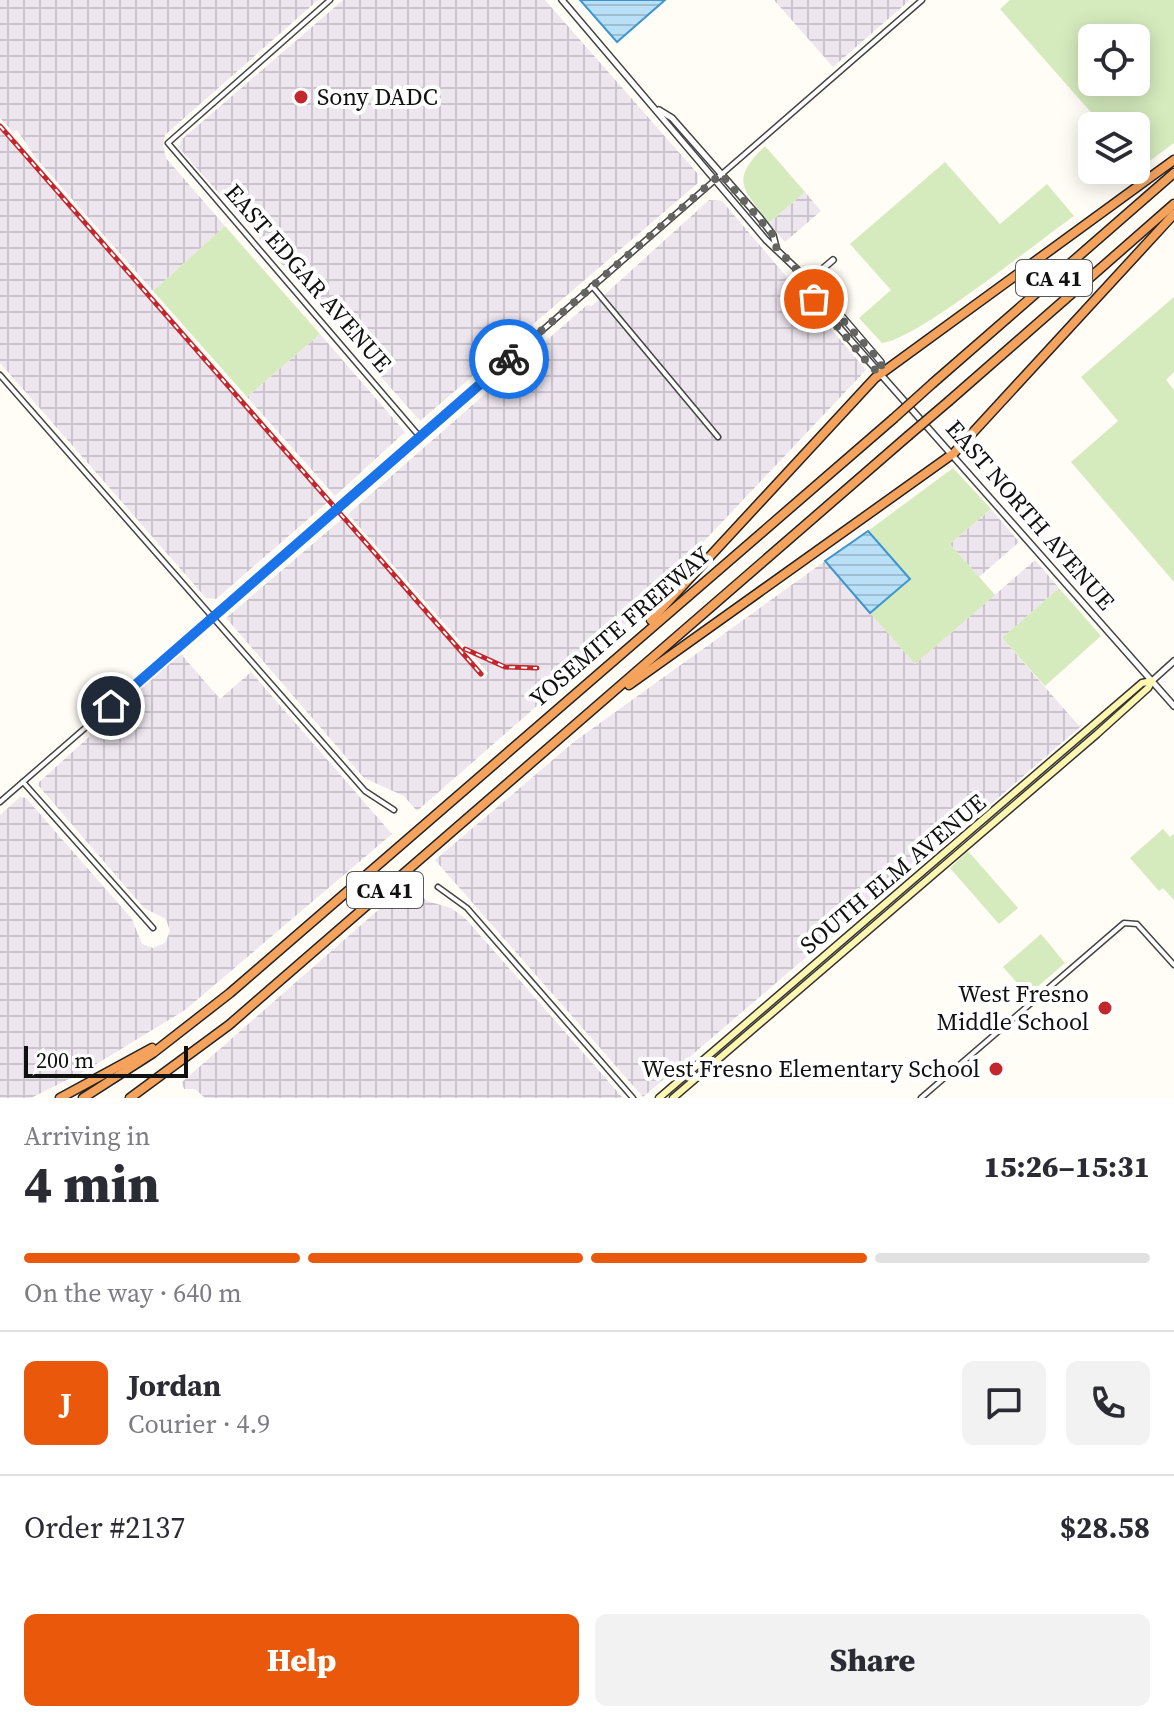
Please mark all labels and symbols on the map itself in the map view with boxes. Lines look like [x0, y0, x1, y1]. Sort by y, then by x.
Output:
place label: Sony DADC [317, 80, 438, 113]
marker: Sony DADC [292, 88, 310, 106]
street label: EAST EDGAR AVENUE [217, 176, 399, 379]
road number: CA 41 [1016, 260, 1092, 296]
pin [780, 265, 848, 333]
courier [469, 319, 549, 399]
street label: EAST NORTH AVENUE [939, 412, 1122, 617]
street label: YOSEMITE FREEWAY [522, 539, 717, 714]
pin [77, 672, 145, 740]
street label: SOUTH ELM AVENUE [793, 786, 993, 961]
road number: CA 41 [347, 872, 423, 908]
place label: West Fresno Middle School [937, 977, 1089, 1038]
marker: West Fresno Middle School [1096, 999, 1114, 1017]
scale bar [24, 1042, 188, 1078]
place label: West Fresno Elementary School [642, 1052, 980, 1085]
marker: West Fresno Elementary School [987, 1060, 1005, 1078]

